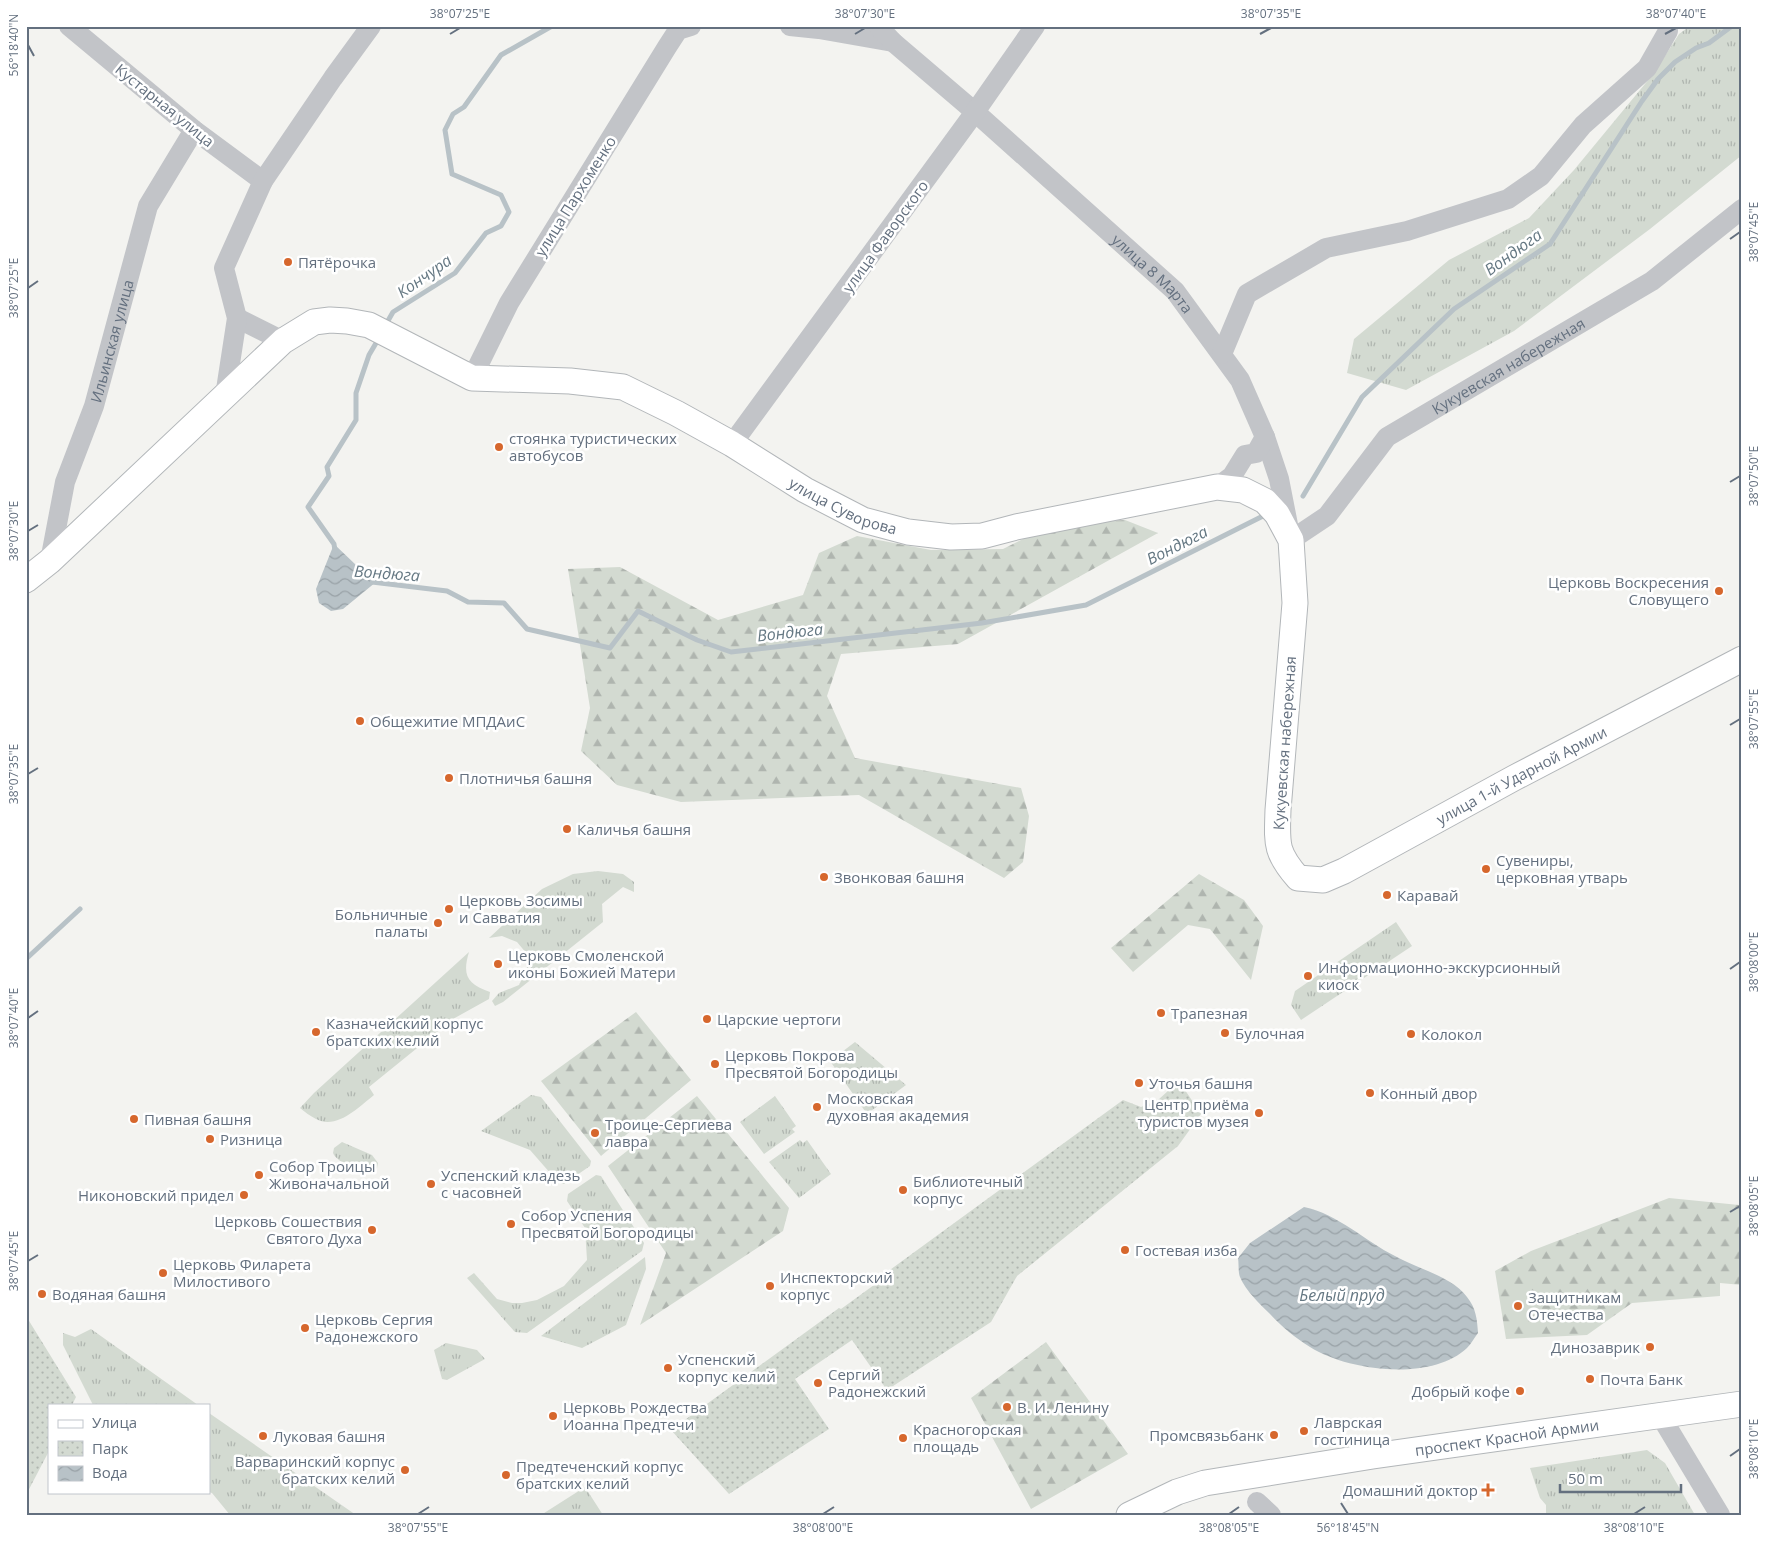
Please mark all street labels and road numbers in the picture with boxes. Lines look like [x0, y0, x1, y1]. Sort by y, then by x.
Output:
street label: Кустарная улица [111, 59, 219, 151]
street label: улица Пархоменко [530, 132, 620, 260]
street label: улица Фаворского [838, 176, 932, 296]
street label: улица 8 Марта [1108, 229, 1198, 317]
street label: Ильинская улица [85, 277, 138, 405]
street label: Кукуевская набережная [1428, 313, 1588, 419]
street label: улица Суворова [785, 472, 899, 539]
street label: Кукуевская набережная [1268, 655, 1300, 831]
street label: улица 1-й Ударной Армии [1433, 721, 1610, 829]
street label: проспект Красной Армии [1413, 1414, 1600, 1460]

